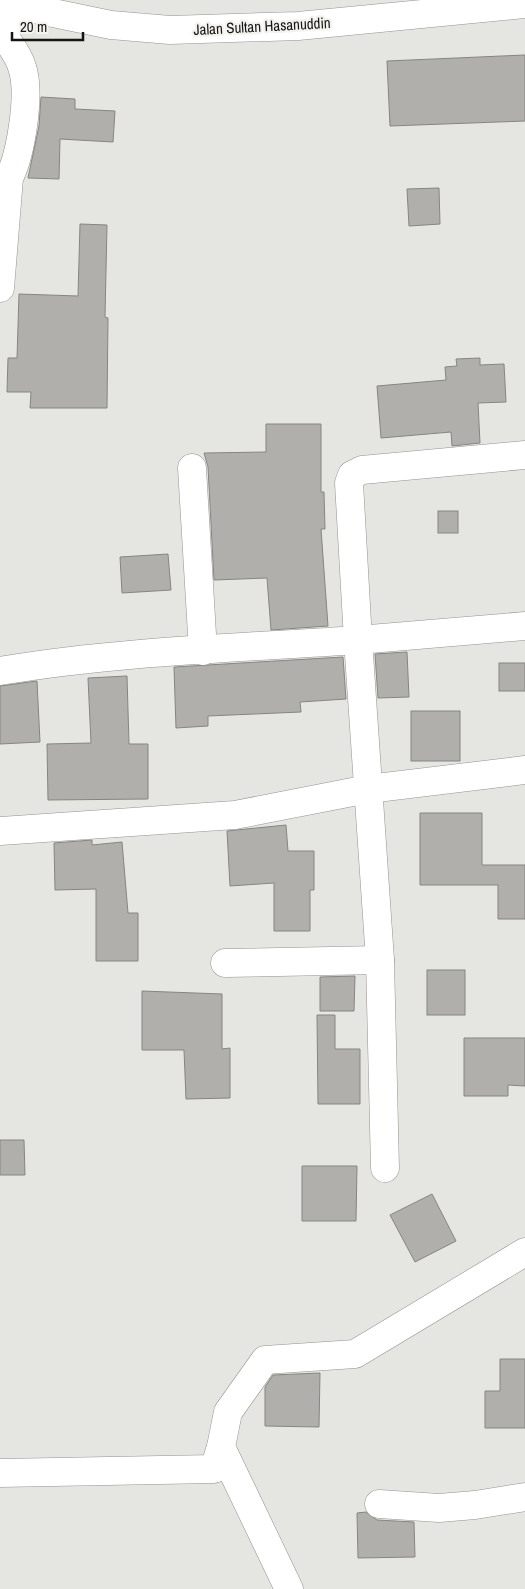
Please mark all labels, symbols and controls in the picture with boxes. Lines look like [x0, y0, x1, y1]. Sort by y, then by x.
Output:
scale bar [12, 10, 84, 42]
street label: Jalan Sultan Hasanuddin [193, 12, 331, 40]
text: 20 m [20, 16, 47, 37]

